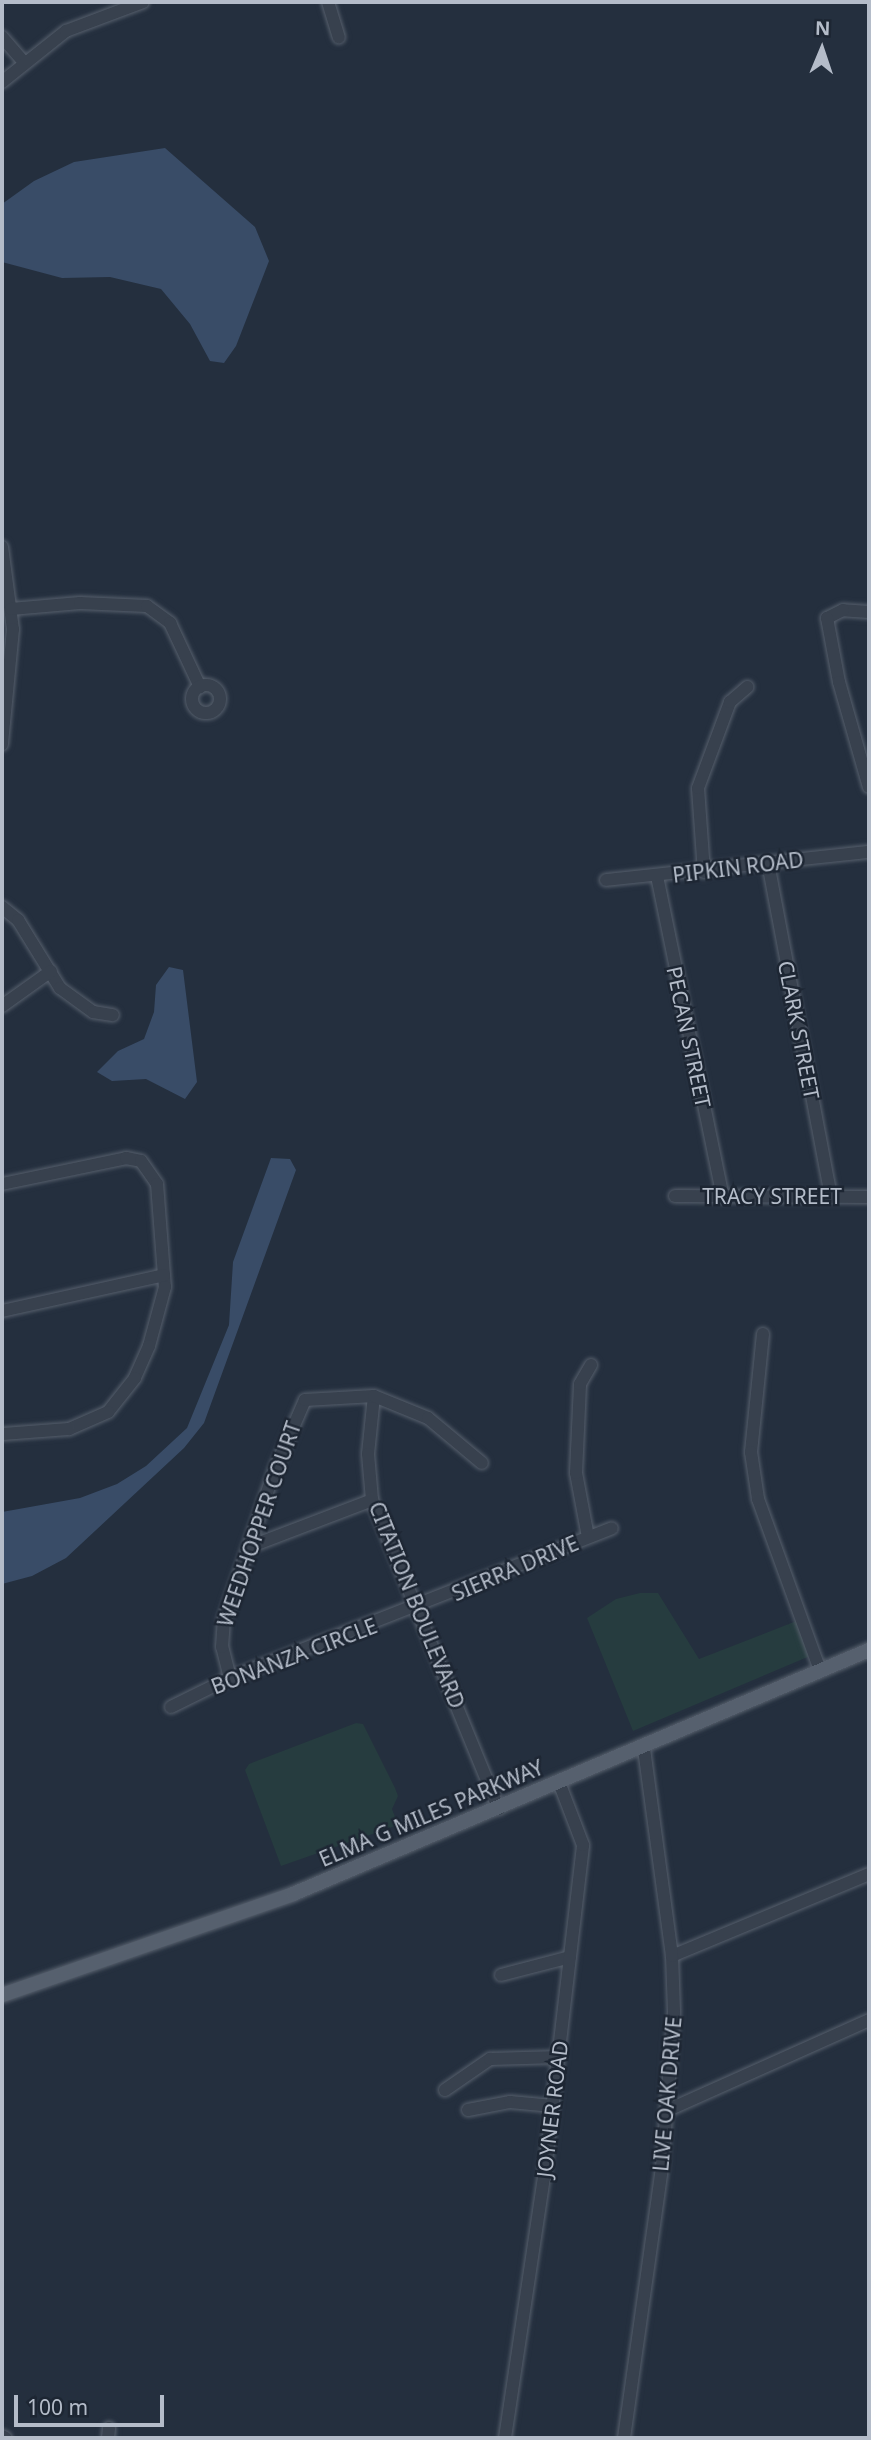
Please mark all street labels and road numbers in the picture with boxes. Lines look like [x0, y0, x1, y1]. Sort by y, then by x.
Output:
street label: PIPKIN ROAD [671, 846, 805, 888]
street label: CLARK STREET [773, 959, 825, 1101]
street label: PECAN STREET [662, 964, 716, 1110]
street label: TRACY STREET [702, 1183, 842, 1209]
street label: WEEDHOPPER COURT [212, 1418, 306, 1630]
street label: CITATION BOULEVARD [364, 1498, 470, 1712]
street label: SIERRA DRIVE [448, 1530, 582, 1606]
street label: BONANZA CIRCLE [207, 1613, 381, 1699]
street label: ELMA G MILES PARKWAY [315, 1754, 547, 1872]
street label: LIVE OAK DRIVE [648, 2015, 686, 2173]
street label: JOYNER ROAD [531, 2039, 573, 2179]

